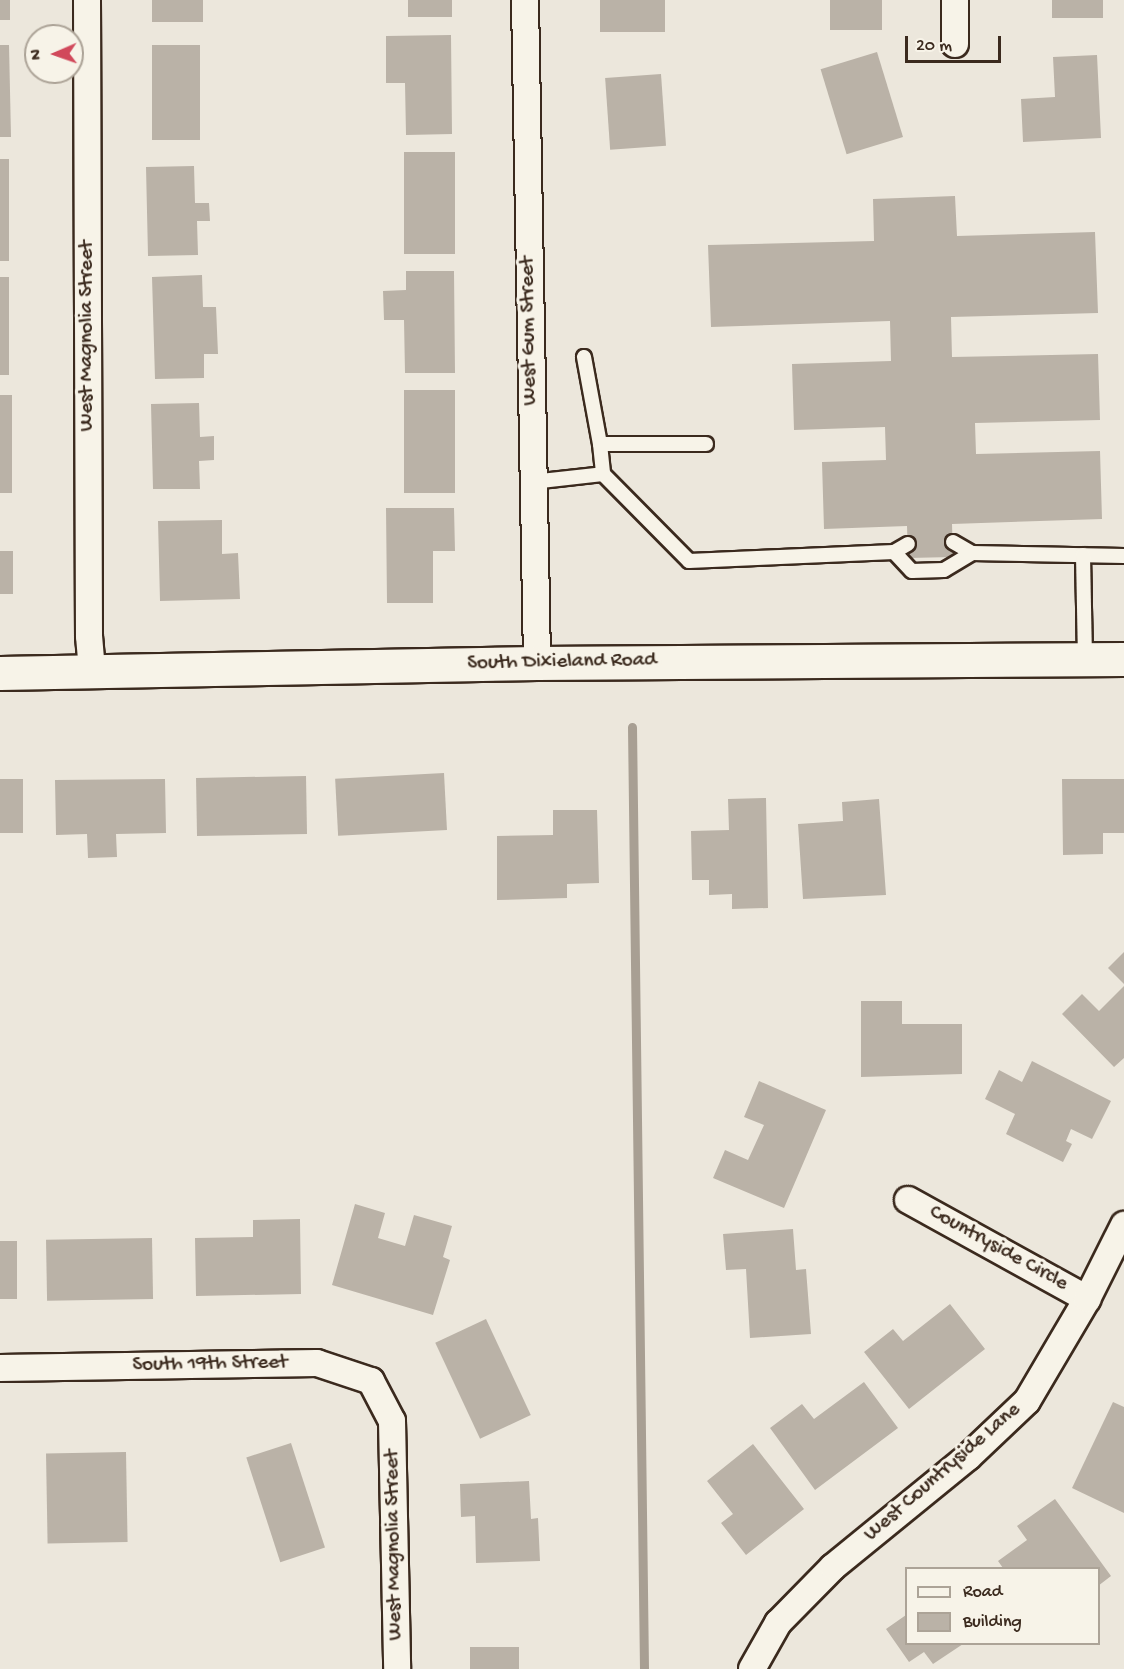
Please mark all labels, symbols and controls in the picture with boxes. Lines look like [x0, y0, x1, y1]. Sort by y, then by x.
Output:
north arrow [24, 24, 84, 84]
scale bar [908, 24, 1004, 62]
text: 20 m [916, 36, 952, 57]
text: N [28, 49, 47, 60]
street label: West Magnolia Street [75, 241, 101, 431]
street label: West Gum Street [516, 256, 544, 406]
street label: South Dixieland Road [467, 649, 657, 677]
street label: Countryside Circle [924, 1200, 1072, 1298]
street label: South 19th Street [132, 1351, 288, 1379]
street label: West Countryside Lane [860, 1398, 1026, 1548]
street label: West Magnolia Street [381, 1449, 409, 1641]
legend [905, 1567, 1100, 1645]
text: Road [963, 1582, 1002, 1603]
text: Building [963, 1612, 1022, 1633]

